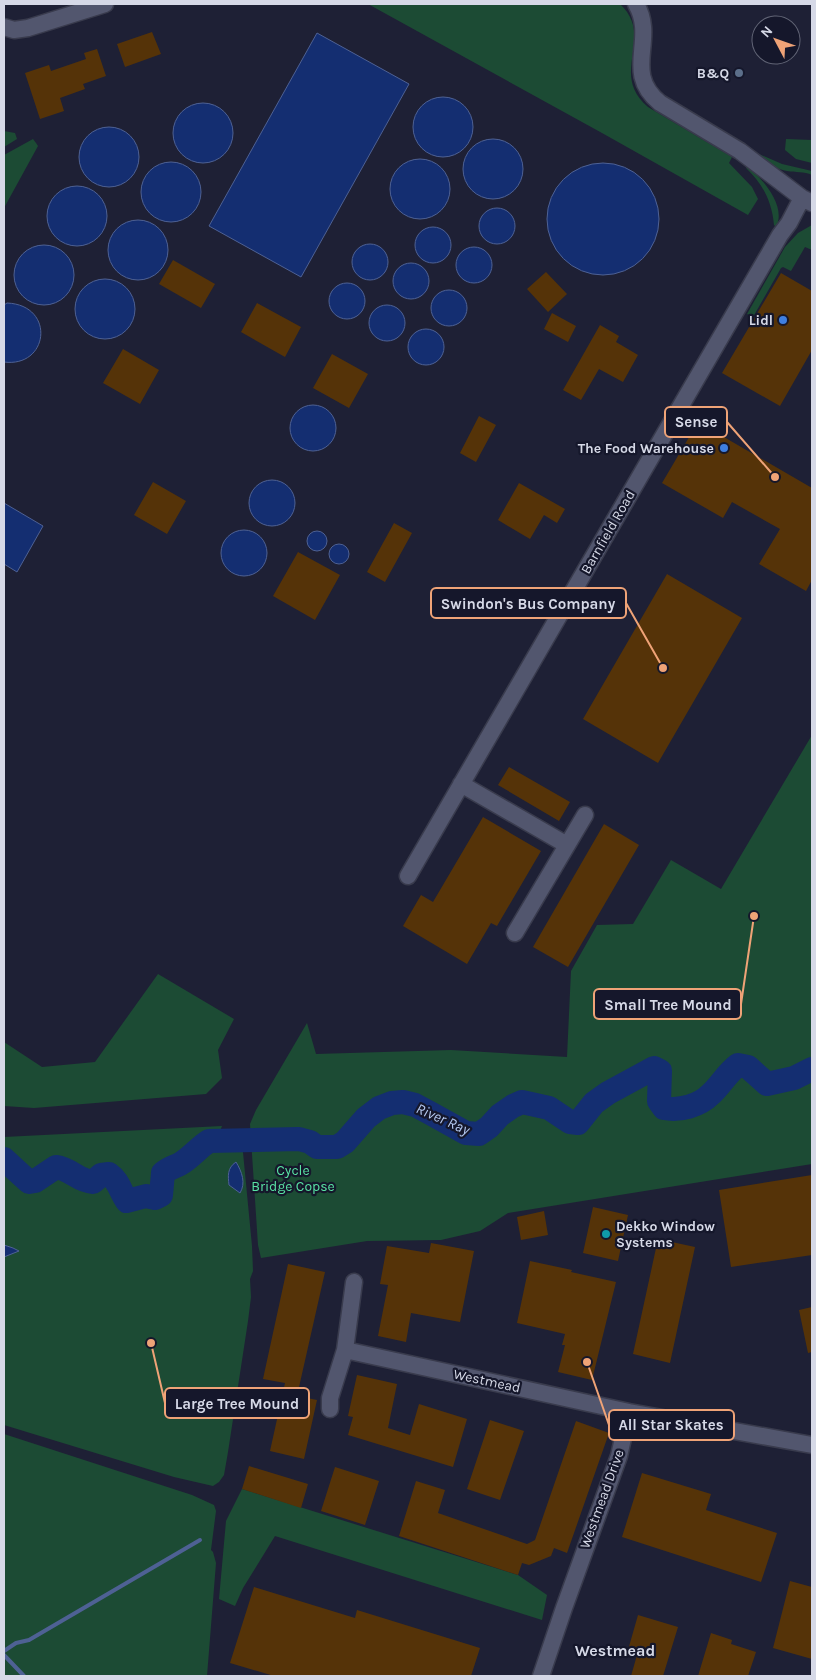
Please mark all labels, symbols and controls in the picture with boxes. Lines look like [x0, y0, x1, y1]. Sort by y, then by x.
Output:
north arrow [751, 15, 801, 65]
text: N [757, 22, 776, 41]
place label: B&Q [697, 65, 729, 82]
marker: B&Q [733, 67, 745, 79]
place label: Lidl [749, 312, 773, 329]
marker: Lidl [777, 314, 789, 326]
callout: Sense [665, 407, 727, 437]
text: Sense [675, 413, 717, 431]
place label: The Food Warehouse [578, 440, 714, 457]
marker: The Food Warehouse [718, 442, 730, 454]
street label: Barnfield Road [577, 487, 639, 577]
callout: Swindon's Bus Company [431, 588, 626, 618]
text: Swindon's Bus Company [441, 595, 616, 613]
callout: Small Tree Mound [594, 989, 741, 1019]
text: Small Tree Mound [604, 996, 732, 1014]
water label: River Ray [413, 1099, 473, 1139]
park label: Cycle Bridge Copse [251, 1162, 335, 1195]
place label: Dekko Window Systems [616, 1218, 715, 1251]
marker: Dekko Window Systems [600, 1228, 612, 1240]
street label: Westmead [452, 1366, 522, 1396]
callout: Large Tree Mound [165, 1388, 309, 1418]
text: Large Tree Mound [175, 1395, 299, 1413]
callout: All Star Skates [609, 1410, 734, 1440]
text: All Star Skates [618, 1416, 724, 1434]
street label: Westmead Drive [576, 1447, 628, 1551]
district label: Westmead [575, 1641, 655, 1660]

